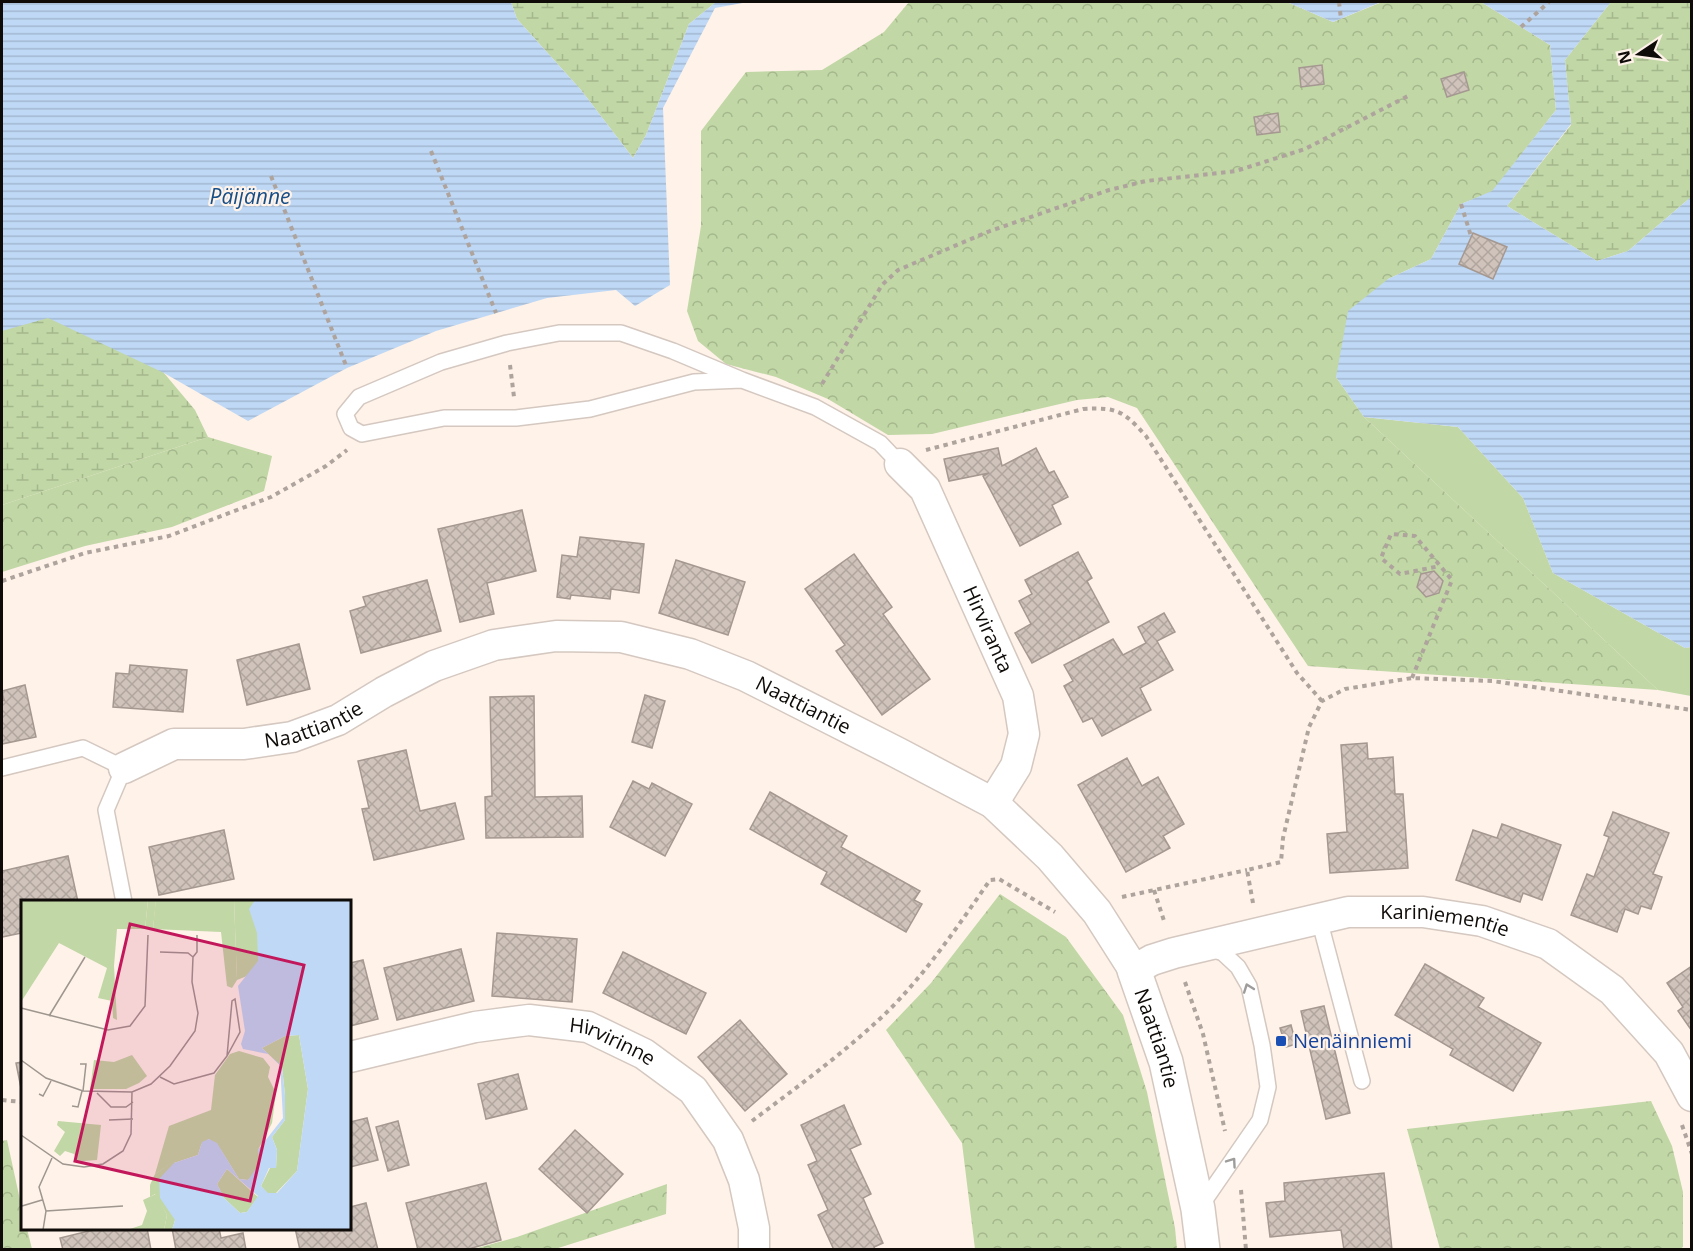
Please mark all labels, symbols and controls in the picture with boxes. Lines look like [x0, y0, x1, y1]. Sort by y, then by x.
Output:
north arrow [1609, 24, 1669, 84]
text: N [1612, 49, 1637, 66]
water label: Päijänne [210, 182, 290, 210]
street label: Hirviranta [957, 581, 1020, 677]
street label: Naattiantie [751, 669, 856, 740]
street label: Naattiantie [263, 694, 368, 754]
street label: Kariniementie [1380, 898, 1513, 943]
inset map [21, 900, 351, 1230]
one-way arrow [1243, 983, 1256, 994]
street label: Naattiantie [1128, 985, 1185, 1090]
street label: Hirvirinne [568, 1011, 662, 1071]
place label: Nenäinniemi [1293, 1027, 1412, 1054]
marker: Nenäinniemi [1274, 1034, 1288, 1048]
one-way arrow [1225, 1157, 1236, 1168]

